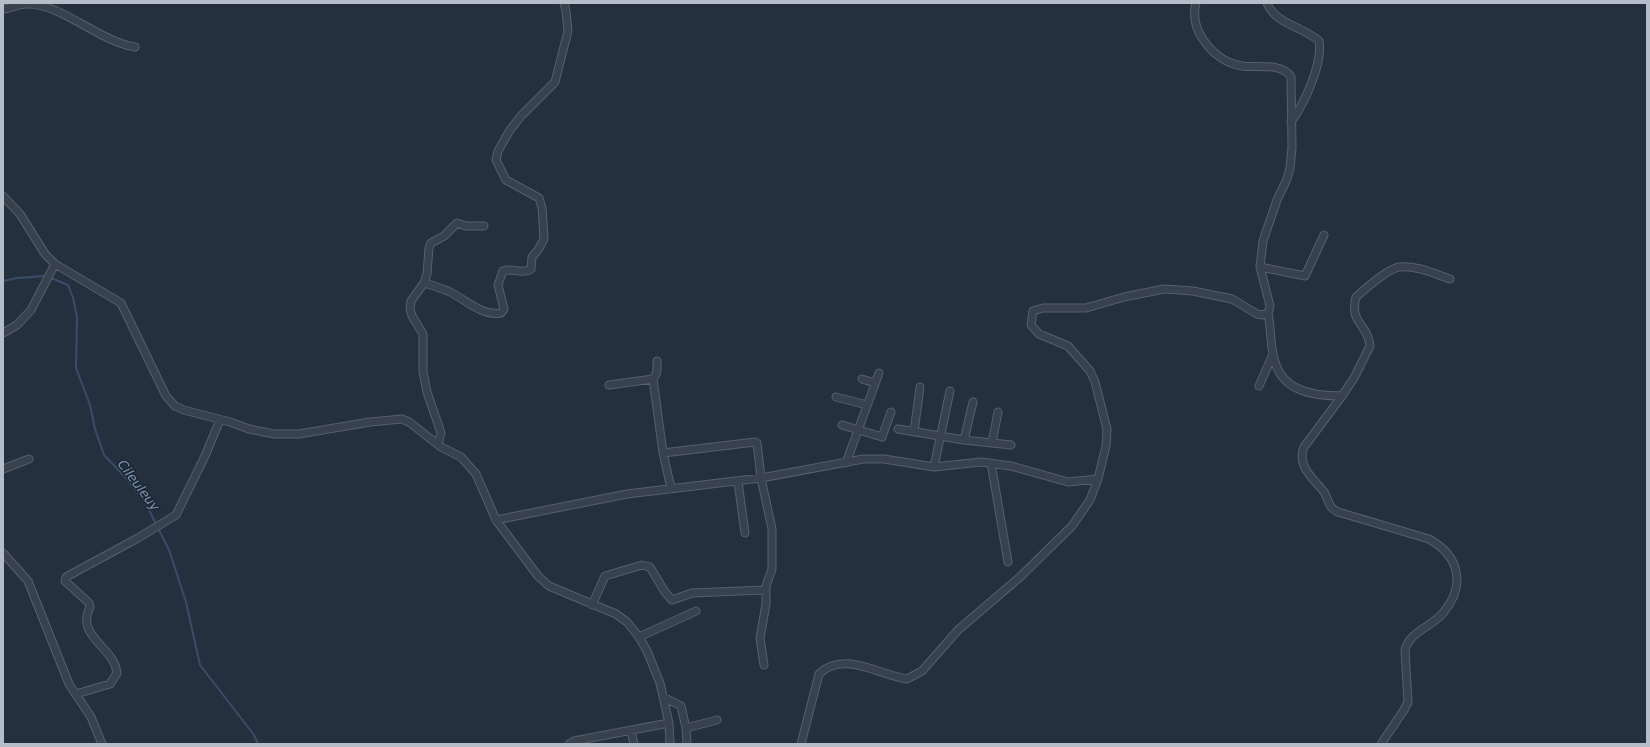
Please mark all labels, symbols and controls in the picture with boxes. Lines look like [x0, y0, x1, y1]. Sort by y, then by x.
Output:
water label: Cileuleuy [115, 457, 163, 514]

